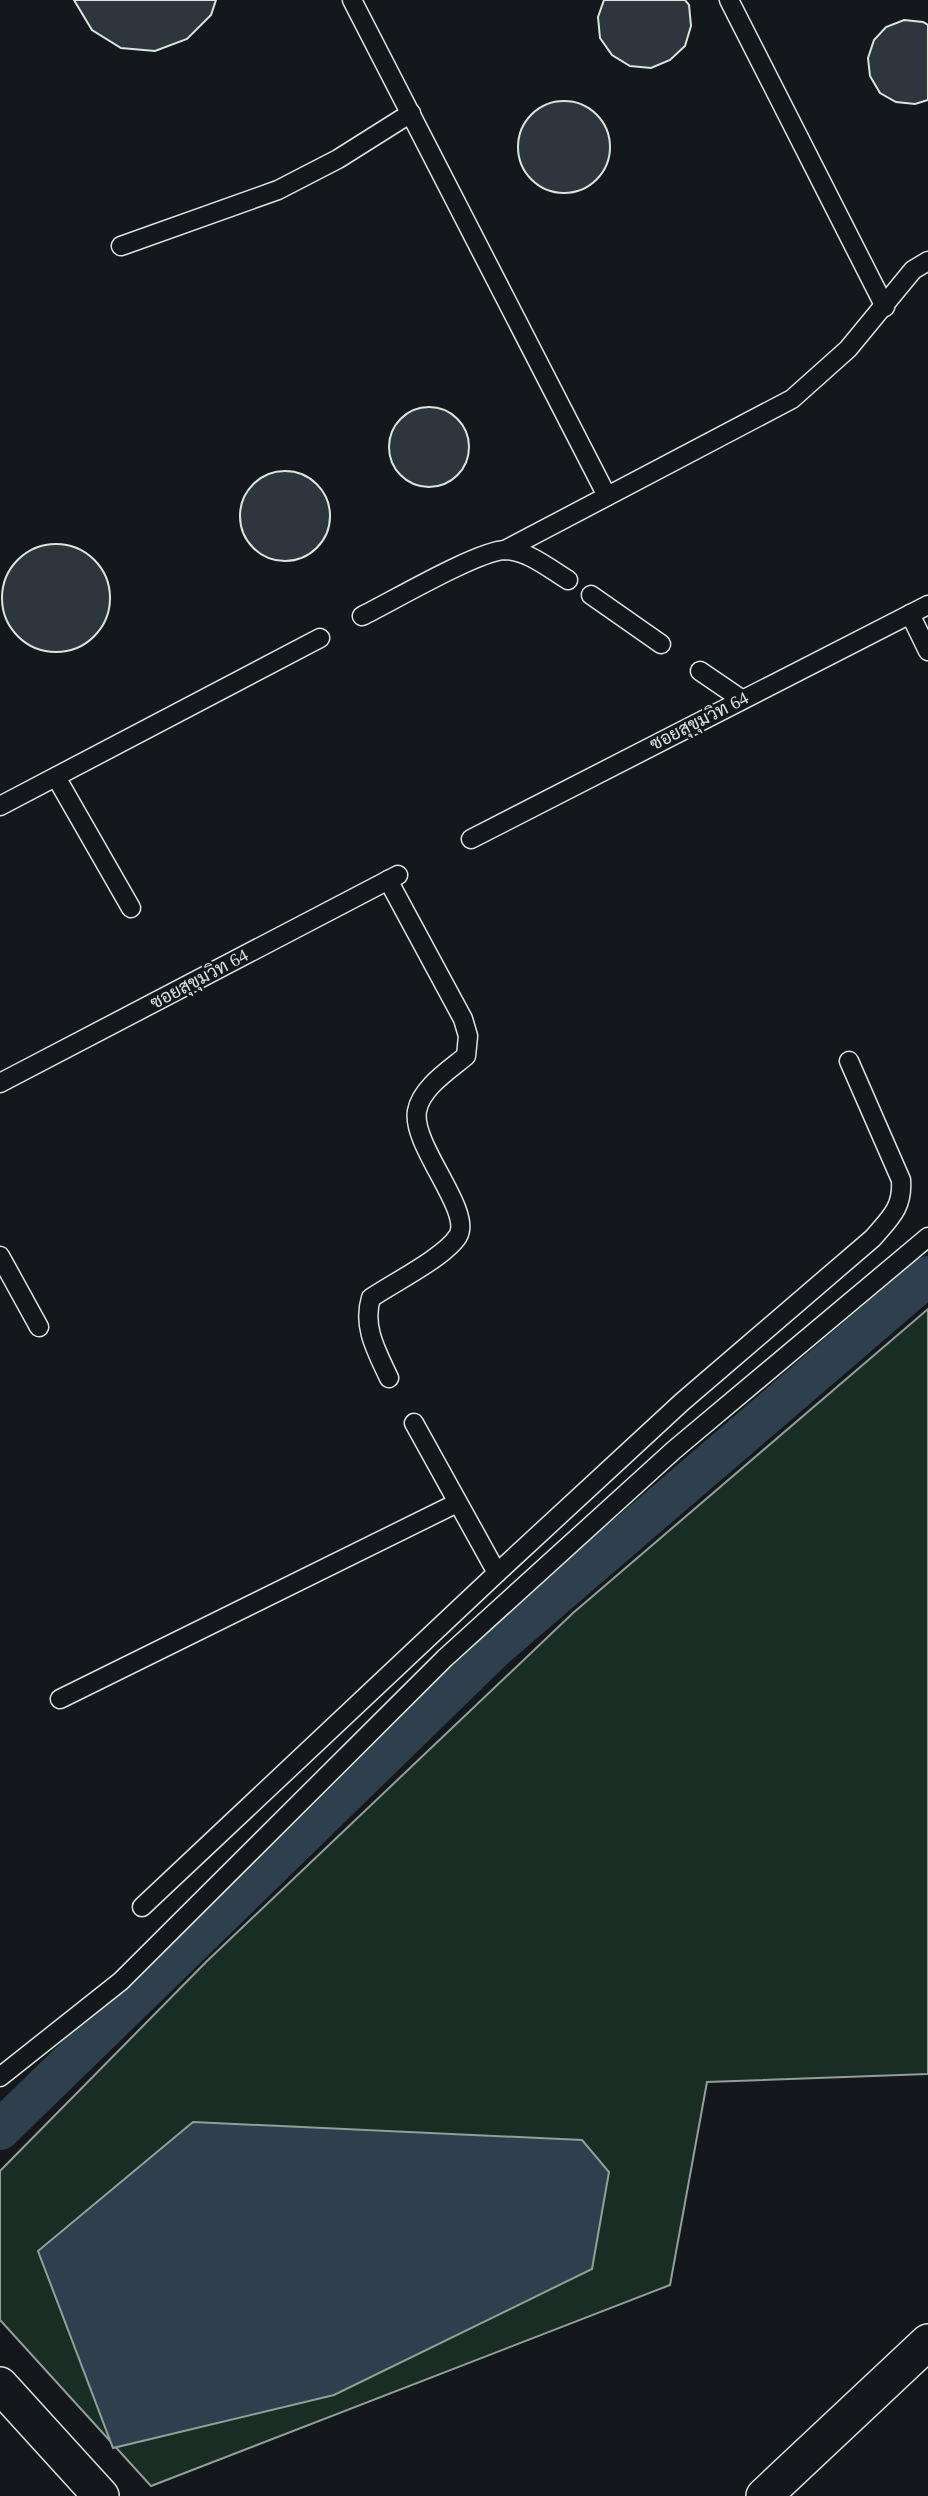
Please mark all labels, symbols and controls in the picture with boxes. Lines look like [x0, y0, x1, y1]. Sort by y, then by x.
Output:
street label: ซอยสุขุมวิท 64 [646, 687, 752, 756]
street label: ซอยสุขุมวิท 64 [146, 944, 252, 1015]

